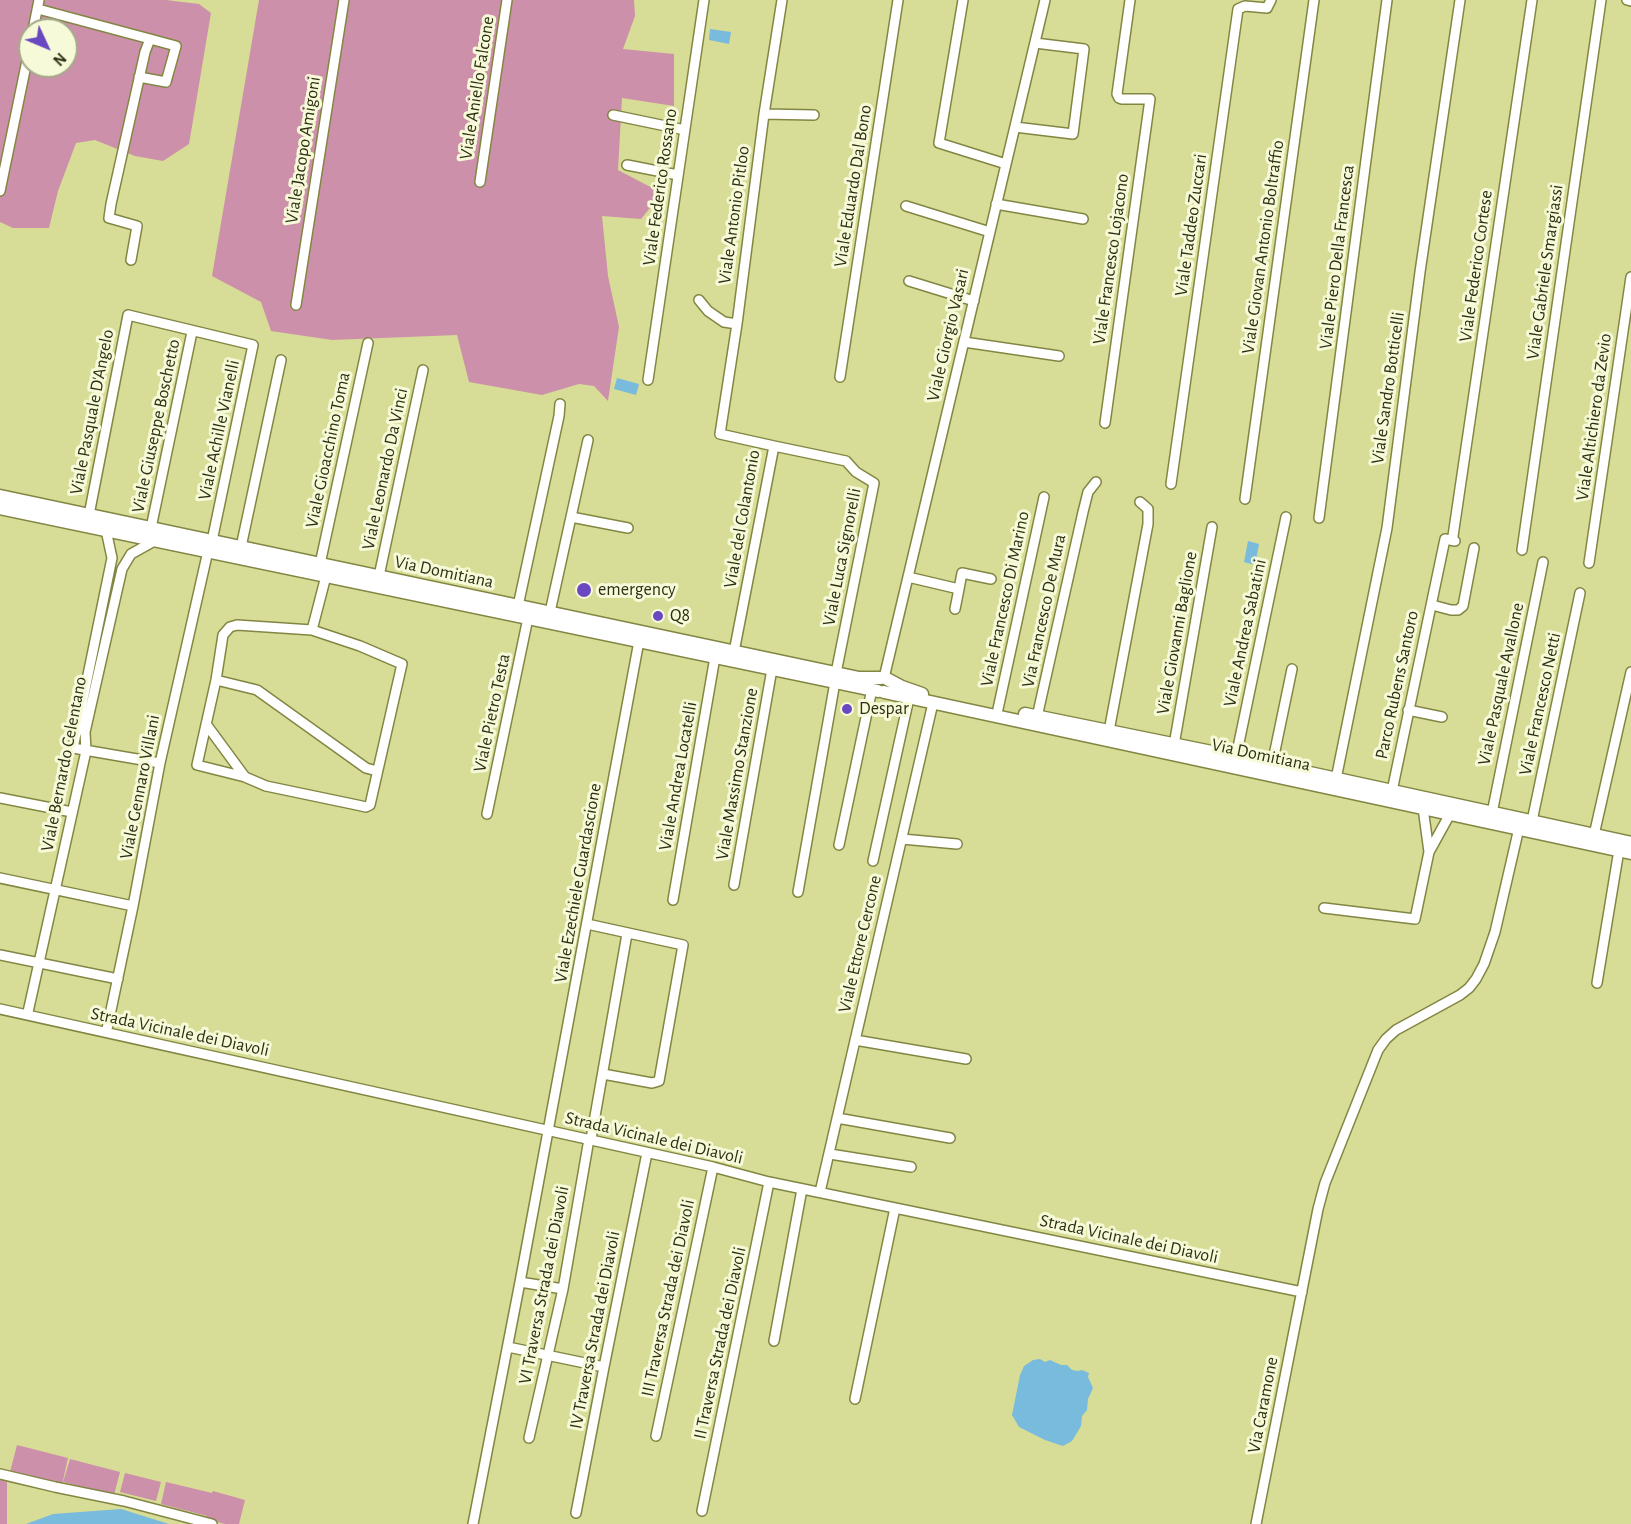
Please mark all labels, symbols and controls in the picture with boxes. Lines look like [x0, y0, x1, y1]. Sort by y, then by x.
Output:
street label: Viale Aniello Falcone [455, 15, 499, 161]
north arrow [18, 18, 78, 78]
text: N [50, 50, 69, 69]
street label: Viale Jacopo Amigoni [281, 75, 325, 225]
street label: Viale Eduardo Dal Bono [830, 103, 876, 269]
street label: Viale Federico Rossano [638, 107, 682, 267]
street label: Viale Giovan Antonio Boltraffio [1237, 139, 1289, 355]
street label: Viale Antonio Pitloo [714, 145, 754, 285]
street label: Viale Taddeo Zuccari [1170, 152, 1212, 298]
street label: Viale Piero Della Francesca [1315, 164, 1359, 350]
street label: Viale Francesco Lojacono [1088, 172, 1134, 346]
street label: Viale Gabriele Smargiassi [1522, 183, 1568, 361]
street label: Viale Federico Cortese [1455, 189, 1497, 343]
street label: Viale Giorgio Vasari [922, 267, 974, 403]
street label: Viale Sandro Botticelli [1367, 310, 1409, 466]
street label: Viale Pasquale D'Angelo [65, 328, 119, 496]
street label: Viale Altichiero da Zevio [1572, 332, 1616, 502]
street label: Viale Giuseppe Boschetto [127, 337, 185, 515]
street label: Viale Achille Vianelli [194, 358, 244, 502]
street label: Viale Gioacchino Toma [301, 370, 355, 530]
street label: Viale Leonardo Da Vinci [357, 386, 413, 552]
street label: Viale del Colantonio [719, 448, 765, 590]
street label: Viale Luca Signorelli [818, 486, 866, 628]
street label: Viale Francesco Di Marino [976, 509, 1034, 689]
street label: Via Francesco De Mura [1017, 532, 1071, 690]
street label: Viale Giovanni Baglione [1152, 550, 1202, 716]
street label: Via Domitiana [393, 551, 495, 593]
street label: Viale Andrea Sabatini [1219, 557, 1271, 709]
place label: emergency [598, 579, 676, 601]
marker: emergency [575, 581, 593, 599]
street label: Viale Pasquale Avallone [1473, 601, 1529, 767]
place label: Q8 [670, 605, 690, 627]
marker: Q8 [651, 609, 665, 623]
street label: Parco Rubens Santoro [1371, 609, 1423, 761]
street label: Viale Francesco Netti [1514, 631, 1566, 777]
street label: Viale Pietro Testa [469, 652, 515, 774]
street label: Viale Bernardo Celentano [36, 675, 92, 853]
street label: Viale Massimo Stanzione [711, 686, 763, 862]
place label: Despar [859, 698, 909, 720]
street label: Viale Andrea Locatelli [654, 700, 702, 852]
marker: Despar [840, 702, 854, 716]
street label: Viale Gennaro Villani [115, 713, 165, 861]
street label: Via Domitiana [1210, 734, 1312, 776]
street label: Viale Ezechiele Guardascione [550, 781, 606, 985]
street label: Viale Ettore Cercone [834, 873, 886, 1015]
street label: Strada Vicinale dei Diavoli [89, 1003, 271, 1061]
street label: Strada Vicinale dei Diavoli [563, 1107, 745, 1169]
street label: VI Traversa Strada dei Diavoli [514, 1184, 574, 1386]
street label: III Traversa Strada dei Diavoli [637, 1197, 699, 1399]
street label: Strada Vicinale dei Diavoli [1038, 1210, 1220, 1268]
street label: IV Traversa Strada dei Diavoli [565, 1229, 625, 1431]
street label: II Traversa Strada dei Diavoli [689, 1245, 751, 1441]
street label: Via Caramone [1243, 1355, 1283, 1455]

